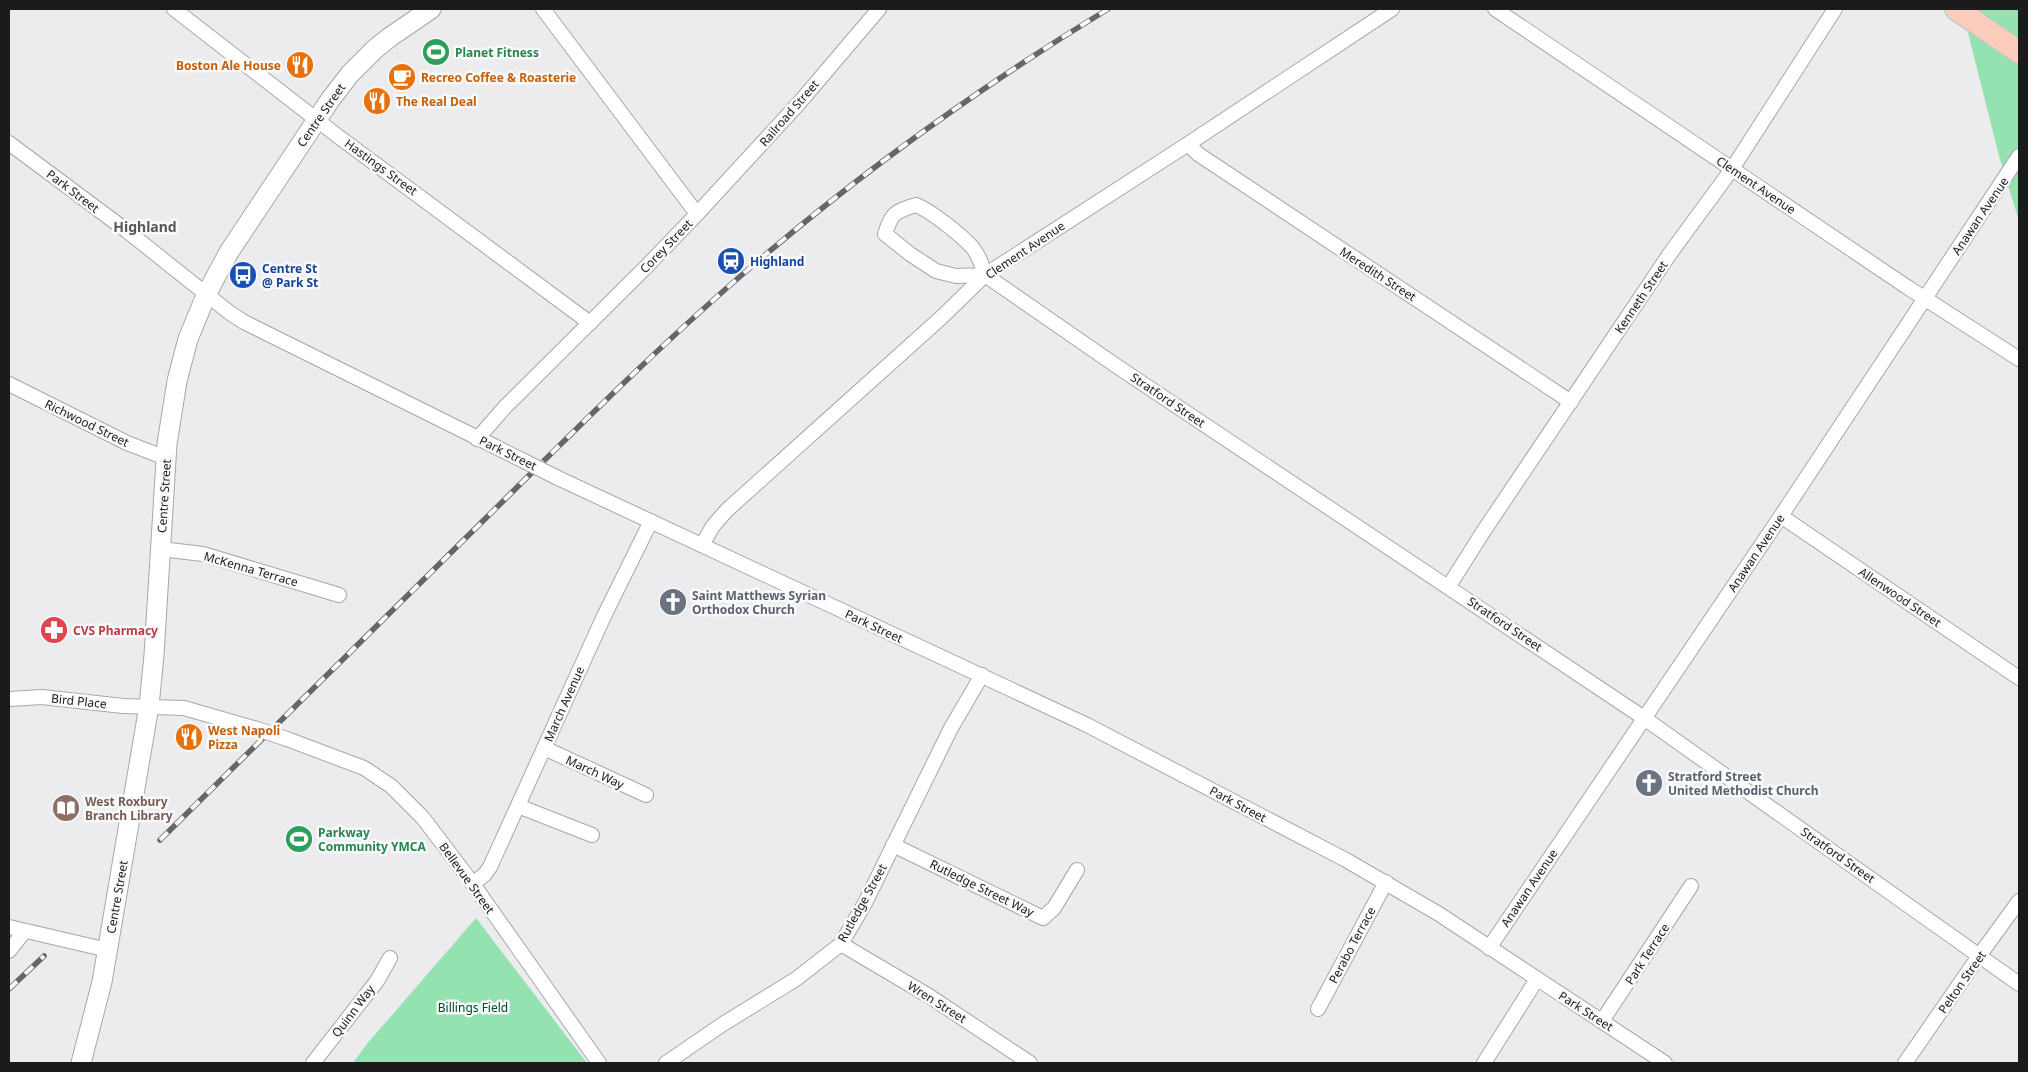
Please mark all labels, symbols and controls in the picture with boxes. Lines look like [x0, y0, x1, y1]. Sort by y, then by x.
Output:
sports icon: Planet Fitness [421, 37, 451, 67]
place label: Planet Fitness [455, 44, 539, 61]
restaurant icon: Boston Ale House [285, 50, 315, 80]
place label: Boston Ale House [176, 57, 281, 74]
cafe icon: Recreo Coffee & Roasterie [387, 62, 417, 92]
place label: Recreo Coffee & Roasterie [421, 69, 576, 86]
street label: Railroad Street [755, 76, 823, 150]
street label: Centre Street [293, 79, 350, 150]
restaurant icon: The Real Deal [362, 86, 392, 116]
place label: The Real Deal [396, 93, 477, 110]
street label: Hastings Street [341, 135, 421, 200]
street label: Clement Avenue [1713, 152, 1799, 218]
street label: Park Street [43, 166, 103, 217]
street label: Anawan Avenue [1948, 173, 2013, 258]
street label: Corey Street [636, 215, 696, 277]
district label: Highland [113, 217, 177, 236]
street label: Clement Avenue [982, 217, 1068, 283]
street label: Meredith Street [1336, 243, 1420, 305]
station icon: Highland [716, 246, 746, 276]
place label: Highland [750, 253, 804, 270]
street label: Kenneth Street [1610, 257, 1672, 337]
bus stop icon: Centre St @ Park St [228, 260, 258, 290]
place label: Centre St @ Park St [262, 260, 318, 291]
street label: Stratford Street [1127, 369, 1209, 432]
street label: Richwood Street [42, 395, 133, 451]
street label: Park Street [476, 432, 540, 475]
street label: Centre Street [153, 458, 175, 534]
street label: Anawan Avenue [1724, 510, 1789, 595]
street label: McKenna Terrace [202, 547, 300, 591]
street label: Allenwood Street [1855, 563, 1945, 631]
church icon: Saint Matthews Syrian Orthodox Church [658, 587, 688, 617]
place label: Saint Matthews Syrian Orthodox Church [692, 587, 826, 618]
street label: Stratford Street [1464, 593, 1546, 656]
street label: Park Street [842, 605, 906, 647]
pharmacy icon: CVS Pharmacy [39, 615, 69, 645]
place label: CVS Pharmacy [73, 622, 158, 639]
street label: March Avenue [540, 663, 588, 744]
street label: Bird Place [50, 690, 108, 712]
restaurant icon: West Napoli Pizza [174, 722, 204, 752]
place label: West Napoli Pizza [208, 722, 280, 753]
street label: March Way [563, 751, 628, 793]
church icon: Stratford Street United Methodist Church [1634, 768, 1664, 798]
place label: Stratford Street United Methodist Church [1668, 768, 1818, 799]
street label: Park Street [1207, 782, 1270, 826]
library icon: West Roxbury Branch Library [51, 793, 81, 823]
place label: West Roxbury Branch Library [85, 793, 173, 824]
street label: Stratford Street [1798, 823, 1879, 887]
sports icon: Parkway Community YMCA [284, 824, 314, 854]
place label: Parkway Community YMCA [318, 824, 427, 855]
street label: Bellevue Street [435, 839, 499, 918]
street label: Anawan Avenue [1497, 845, 1562, 930]
street label: Rutledge Street Way [927, 855, 1038, 921]
street label: Centre Street [102, 858, 132, 935]
street label: Rutledge Street [833, 860, 891, 945]
street label: Perabo Terrace [1325, 903, 1380, 986]
street label: Park Terrace [1621, 920, 1673, 988]
street label: Pelton Street [1934, 947, 1990, 1017]
street label: Wren Street [904, 977, 970, 1027]
street label: Quinn Way [328, 981, 379, 1041]
street label: Park Street [1555, 987, 1617, 1035]
park label: Billings Field [438, 999, 508, 1016]

